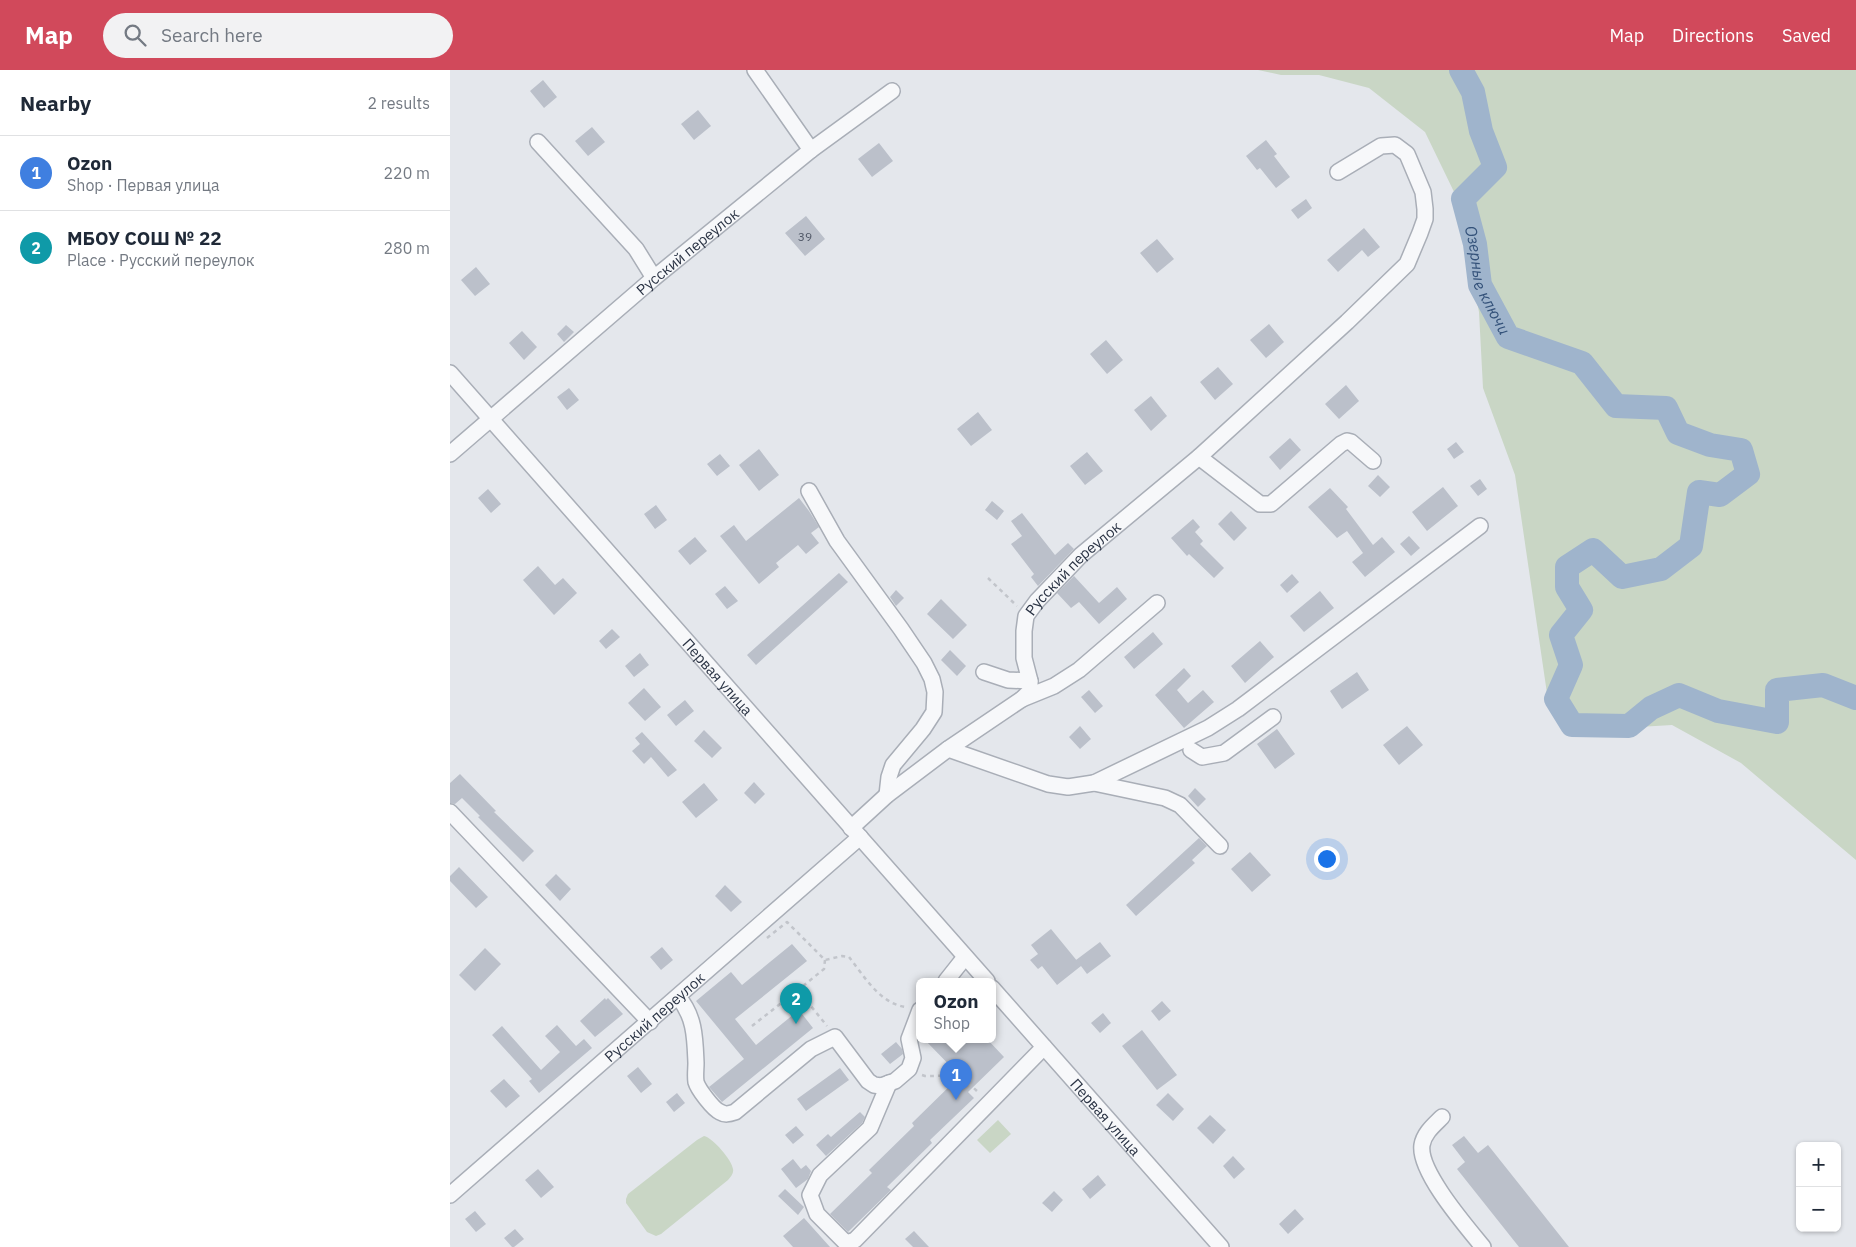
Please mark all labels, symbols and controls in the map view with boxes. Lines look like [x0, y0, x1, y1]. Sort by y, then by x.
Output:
search box [103, 13, 453, 58]
text: Map [25, 19, 73, 51]
icon: search [121, 21, 149, 49]
text: Search here [161, 23, 263, 47]
text: Map [1609, 24, 1644, 47]
text: Directions [1672, 24, 1754, 47]
text: Saved [1782, 24, 1831, 47]
text: Nearby [20, 89, 91, 117]
text: 2 results [367, 93, 430, 113]
text: Ozon [67, 151, 112, 175]
text: 1 [31, 163, 41, 183]
text: 220 m [383, 163, 430, 183]
text: Shop · Первая улица [67, 175, 220, 195]
street label: Русский переулок [632, 204, 742, 299]
water label: Озерные ключи [1461, 223, 1515, 338]
text: МБОУ СОШ № 22 [67, 226, 222, 250]
house number: 39 [798, 229, 812, 244]
text: 2 [31, 238, 41, 258]
text: 280 m [383, 238, 430, 258]
text: Place · Русский переулок [67, 250, 255, 270]
street label: Русский переулок [1020, 517, 1124, 619]
street label: Первая улица [679, 634, 757, 719]
your location [1314, 846, 1340, 872]
street label: Русский переулок [600, 968, 708, 1066]
popup [916, 978, 996, 1043]
pin: 2 [780, 983, 812, 1024]
text: Ozon [933, 989, 979, 1013]
text: Shop [933, 1013, 970, 1033]
pin: 1 [940, 1059, 972, 1100]
street label: Первая улица [1067, 1074, 1145, 1159]
map controls [1796, 1142, 1841, 1232]
button: + [1796, 1142, 1841, 1187]
button: − [1796, 1187, 1841, 1232]

